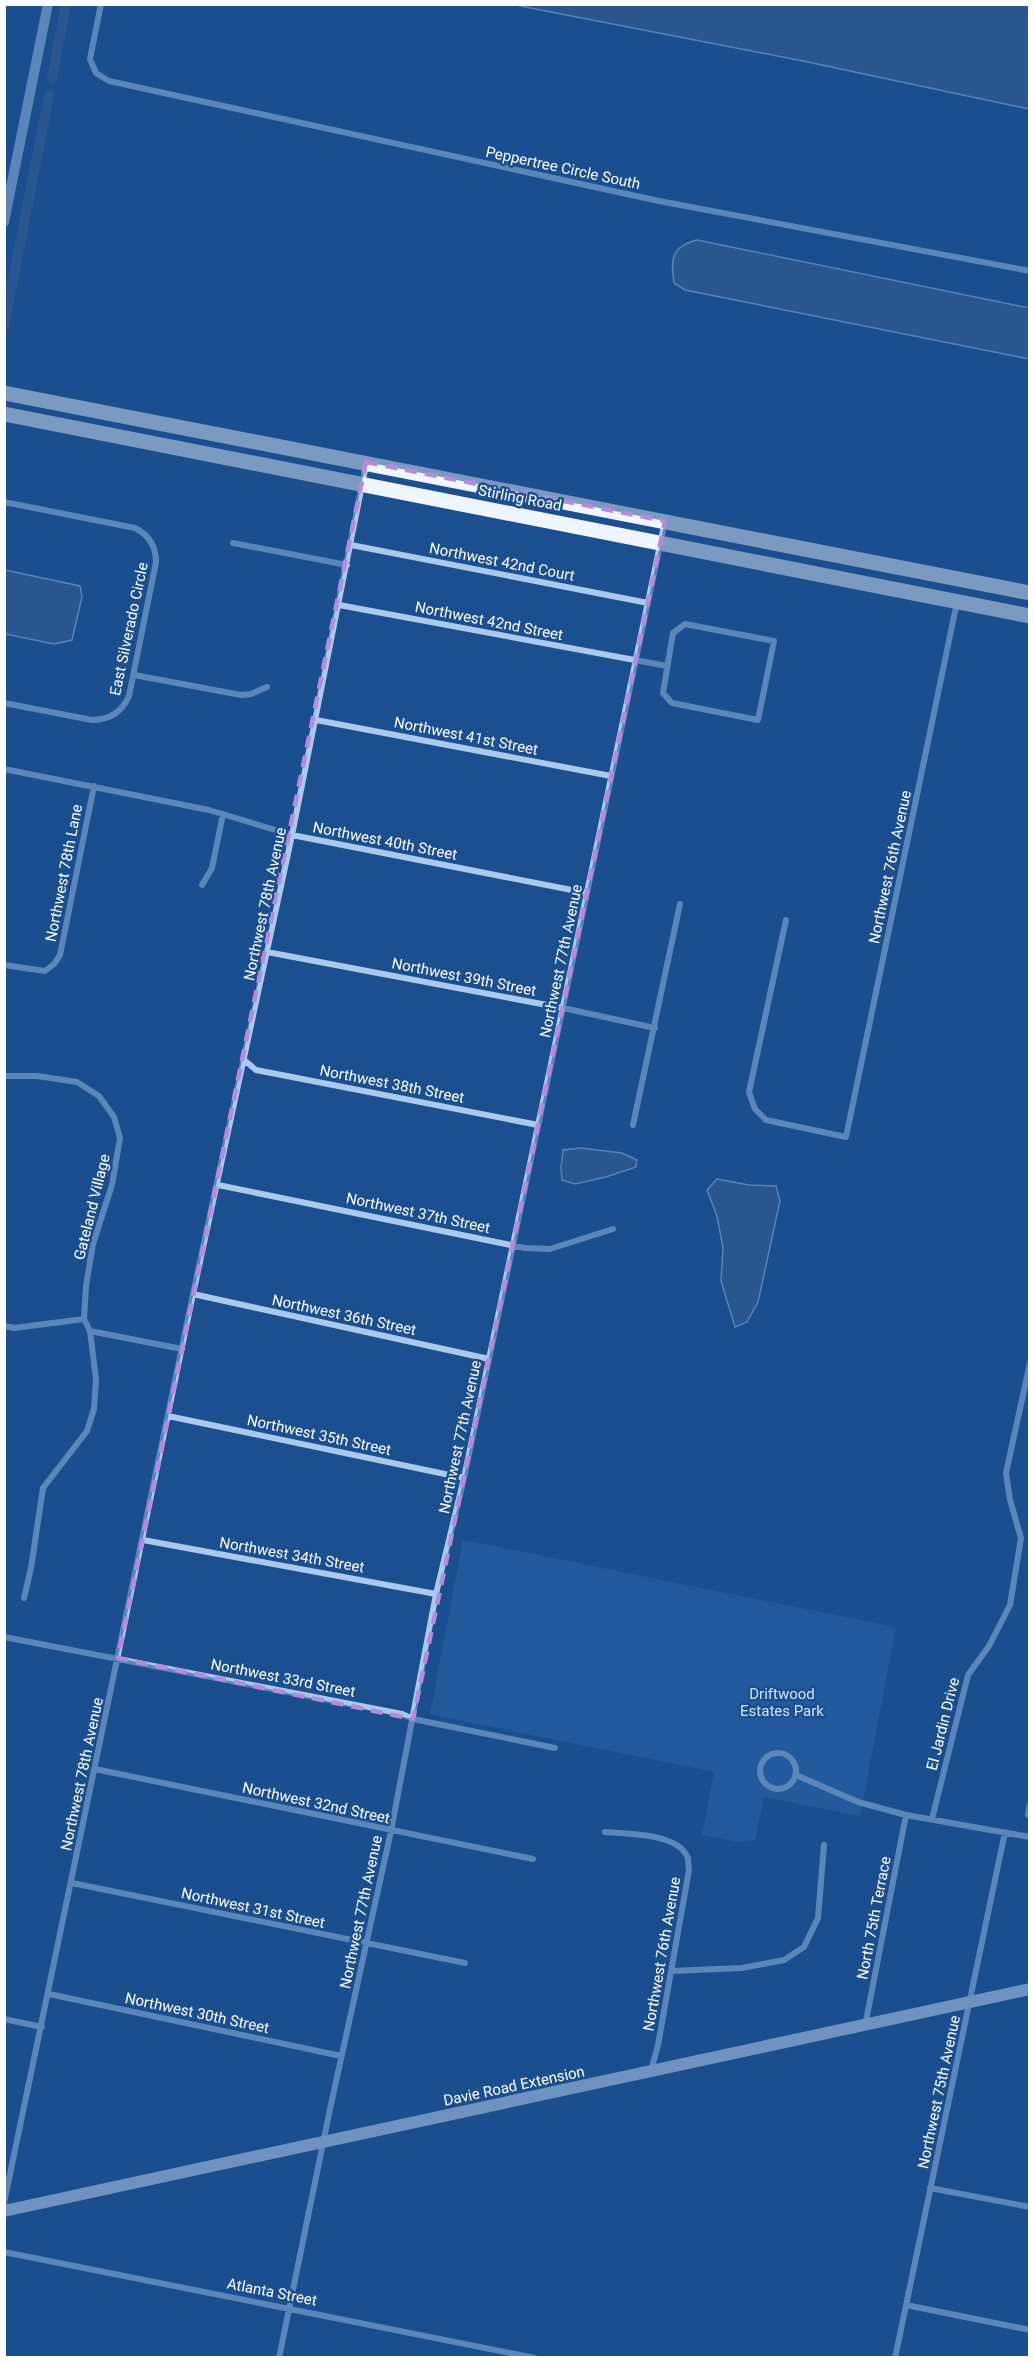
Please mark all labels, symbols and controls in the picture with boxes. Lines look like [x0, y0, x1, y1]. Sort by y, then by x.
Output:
street label: Peppertree Circle South [484, 143, 642, 193]
street label: Stirling Road [477, 481, 563, 515]
street label: Northwest 42nd Court [428, 539, 576, 585]
street label: East Silverado Circle [106, 561, 152, 697]
street label: Northwest 42nd Street [413, 598, 565, 644]
street label: Northwest 41st Street [392, 713, 540, 759]
street label: Northwest 76th Avenue [865, 789, 915, 945]
street label: Northwest 78th Lane [42, 803, 86, 943]
street label: Northwest 40th Street [311, 818, 459, 864]
street label: Northwest 78th Avenue [240, 826, 290, 982]
street label: Northwest 77th Avenue [536, 883, 586, 1039]
street label: Northwest 39th Street [390, 954, 538, 1000]
street label: Northwest 38th Street [318, 1061, 466, 1107]
street label: Gateland Village [70, 1152, 114, 1262]
street label: Northwest 37th Street [344, 1189, 492, 1237]
street label: Northwest 36th Street [270, 1291, 418, 1339]
street label: Northwest 77th Avenue [435, 1359, 485, 1515]
street label: Northwest 35th Street [245, 1411, 393, 1459]
street label: Northwest 34th Street [218, 1533, 366, 1577]
street label: Northwest 33rd Street [209, 1655, 357, 1701]
street label: El Jardin Drive [923, 1676, 963, 1772]
park label: Driftwood Estates Park [740, 1685, 824, 1720]
street label: Northwest 78th Avenue [57, 1696, 107, 1852]
street label: Northwest 32nd Street [241, 1779, 391, 1827]
street label: Northwest 77th Avenue [336, 1834, 386, 1990]
street label: North 75th Terrace [853, 1855, 895, 1981]
street label: Northwest 76th Avenue [640, 1875, 684, 2033]
street label: Northwest 31st Street [180, 1884, 326, 1932]
street label: Northwest 30th Street [123, 1989, 271, 2037]
street label: Northwest 75th Avenue [914, 2014, 964, 2170]
street label: Davie Road Extension [442, 2062, 586, 2110]
street label: Atlanta Street [226, 2274, 318, 2310]

